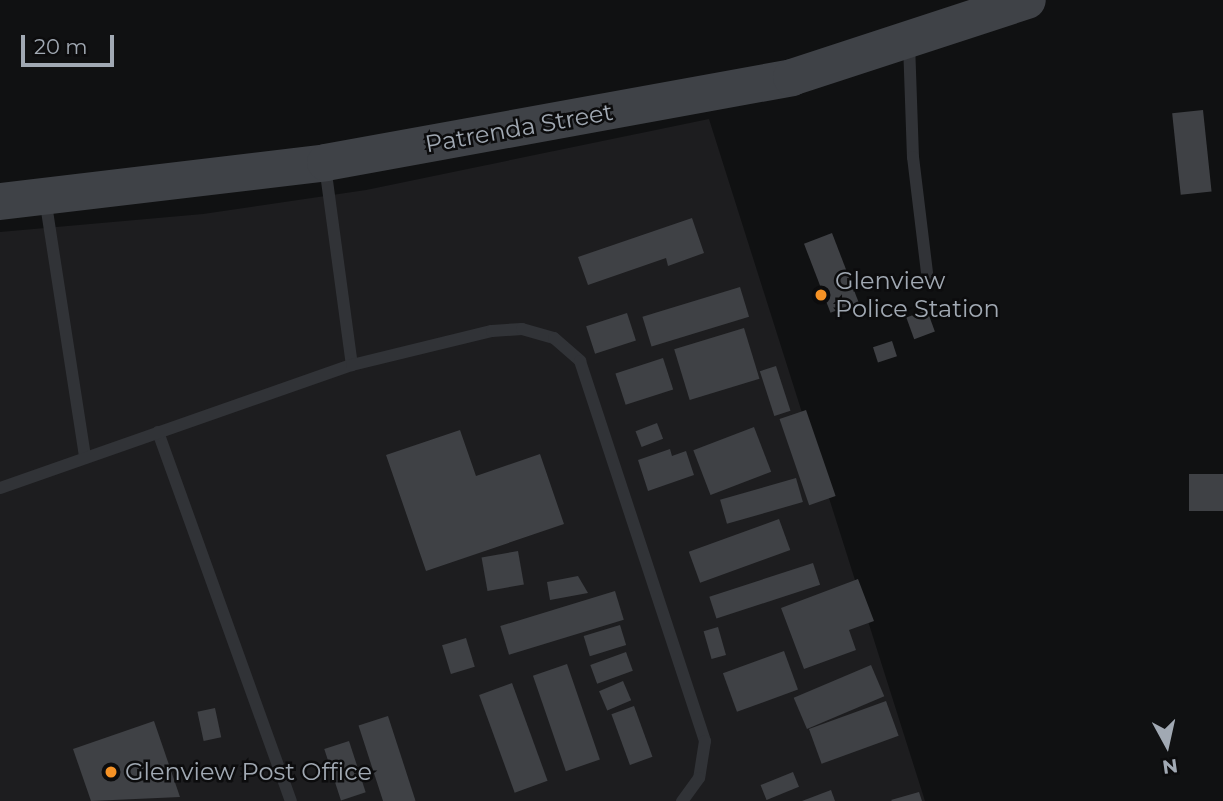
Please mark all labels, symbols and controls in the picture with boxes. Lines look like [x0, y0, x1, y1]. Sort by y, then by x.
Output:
scale bar [24, 21, 117, 65]
text: 20 m [34, 34, 88, 59]
street label: Patrenda Street [423, 97, 615, 159]
place label: Glenview Police Station [835, 267, 1000, 323]
marker: Glenview Police Station [813, 287, 829, 303]
north arrow [1132, 710, 1202, 780]
text: N [1161, 754, 1179, 779]
place label: Glenview Post Office [125, 758, 372, 786]
marker: Glenview Post Office [103, 764, 119, 780]

